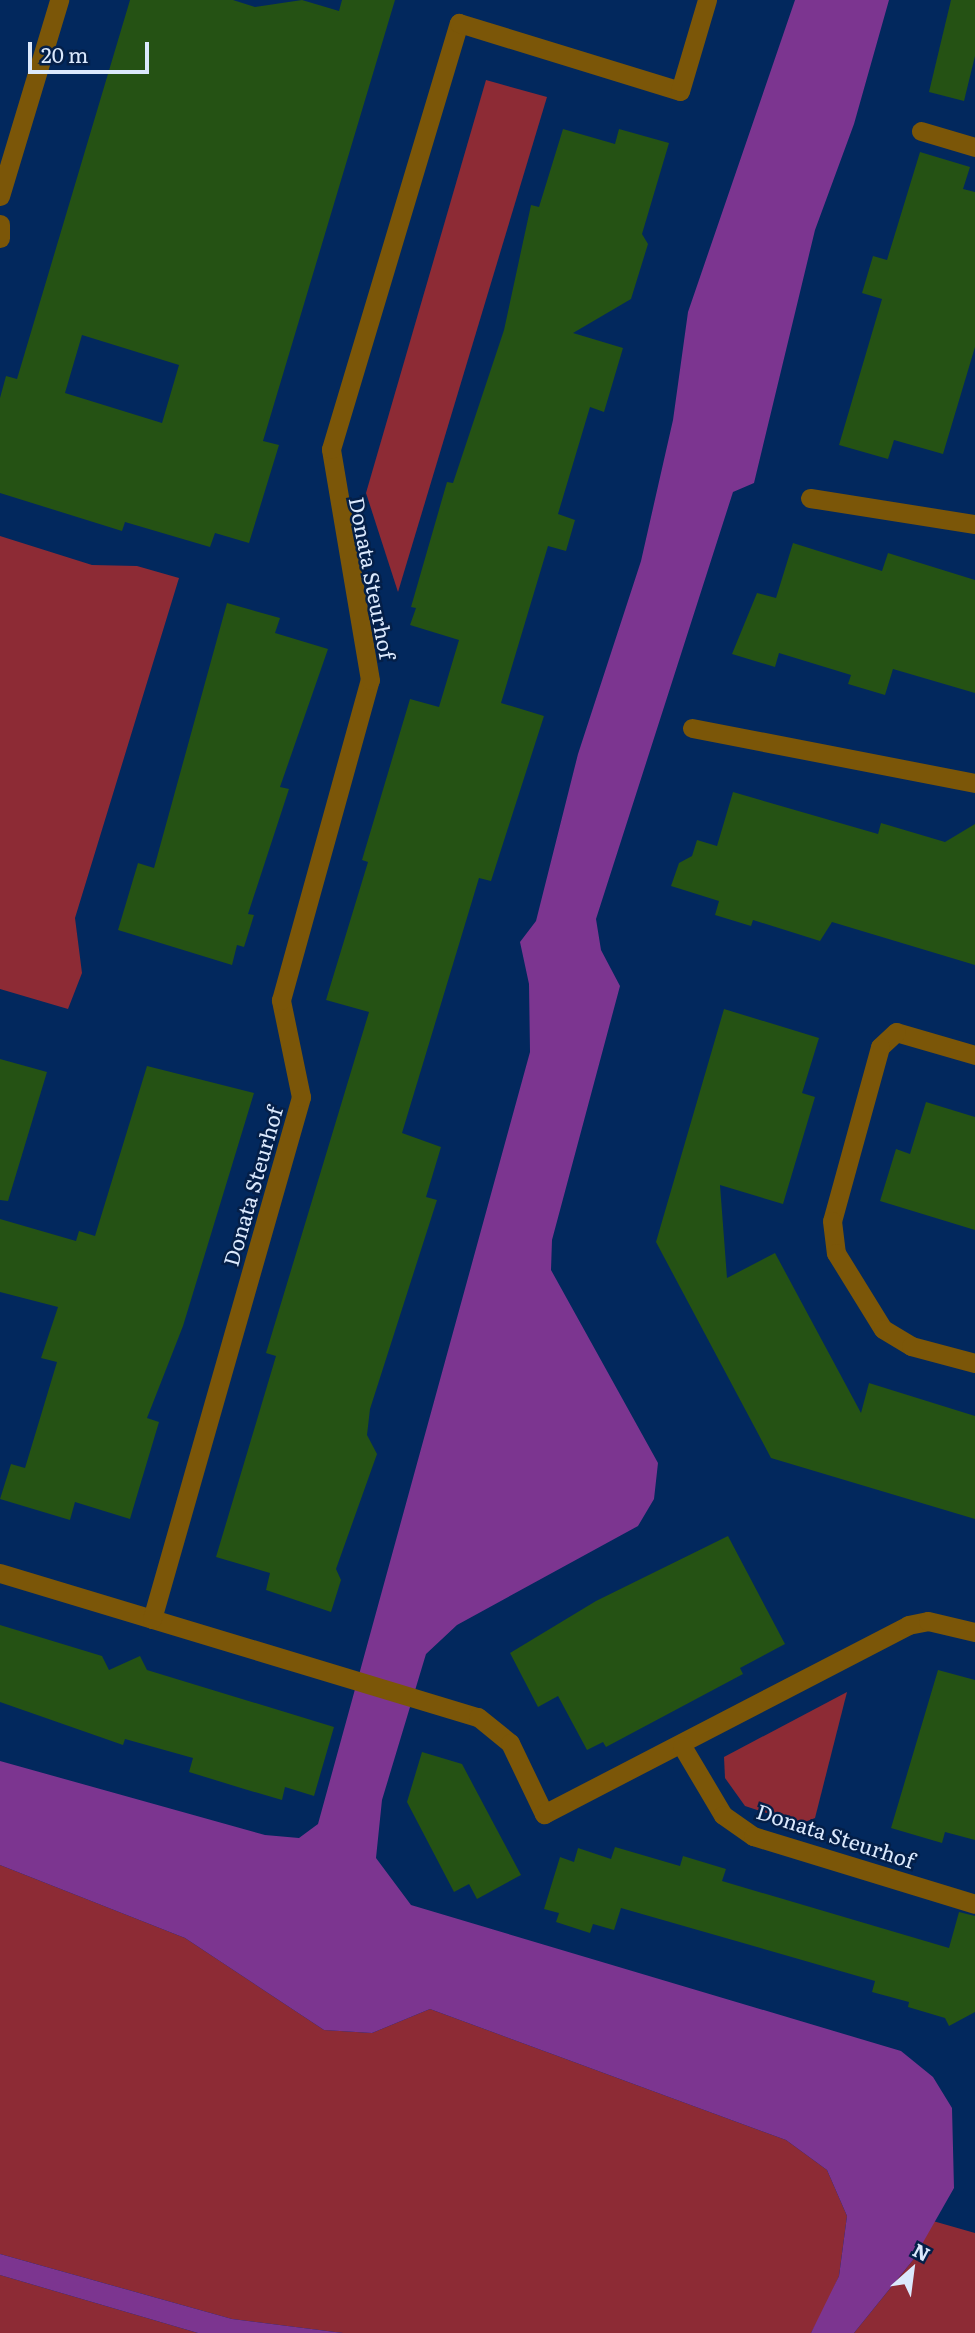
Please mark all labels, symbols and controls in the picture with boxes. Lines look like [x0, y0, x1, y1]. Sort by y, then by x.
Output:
scale bar [32, 28, 152, 72]
text: 20 m [41, 38, 88, 69]
street label: Donata Steurhof [345, 495, 401, 661]
street label: Donata Steurhof [217, 1103, 287, 1269]
street label: Donata Steurhof [754, 1798, 918, 1872]
north arrow [877, 2235, 947, 2305]
text: N [908, 2235, 935, 2268]

